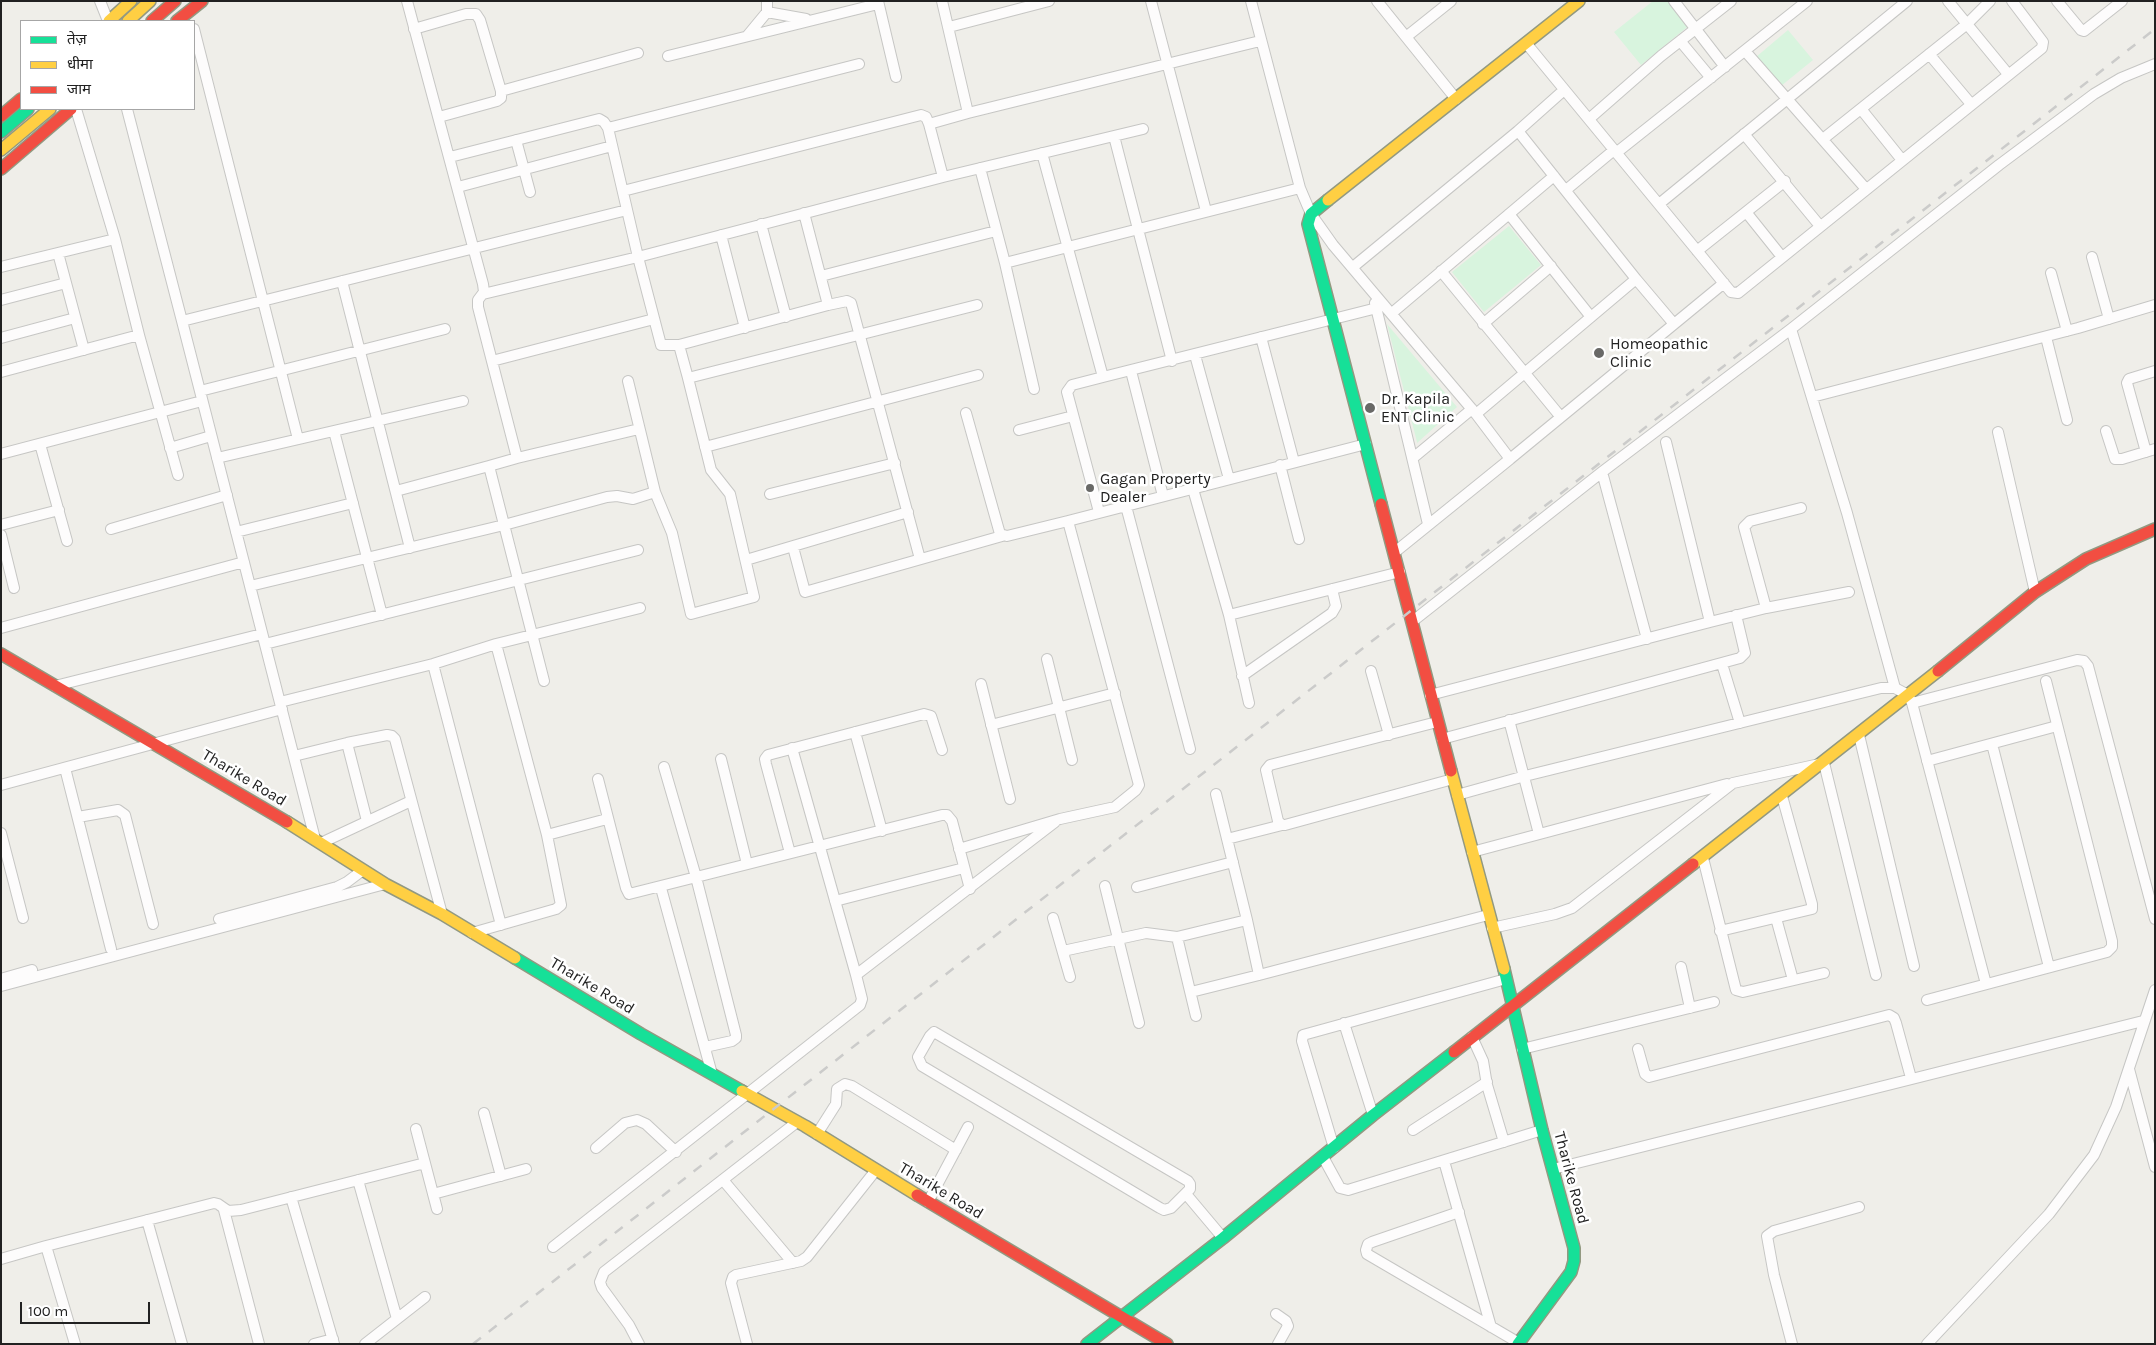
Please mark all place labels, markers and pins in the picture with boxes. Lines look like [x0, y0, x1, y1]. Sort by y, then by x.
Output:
place label: Homeopathic Clinic [1610, 334, 1708, 372]
marker: Homeopathic Clinic [1592, 346, 1606, 360]
place label: Dr. Kapila ENT Clinic [1381, 389, 1454, 427]
marker: Dr. Kapila ENT Clinic [1363, 401, 1377, 415]
place label: Gagan Property Dealer [1100, 469, 1211, 507]
marker: Gagan Property Dealer [1084, 482, 1096, 494]

